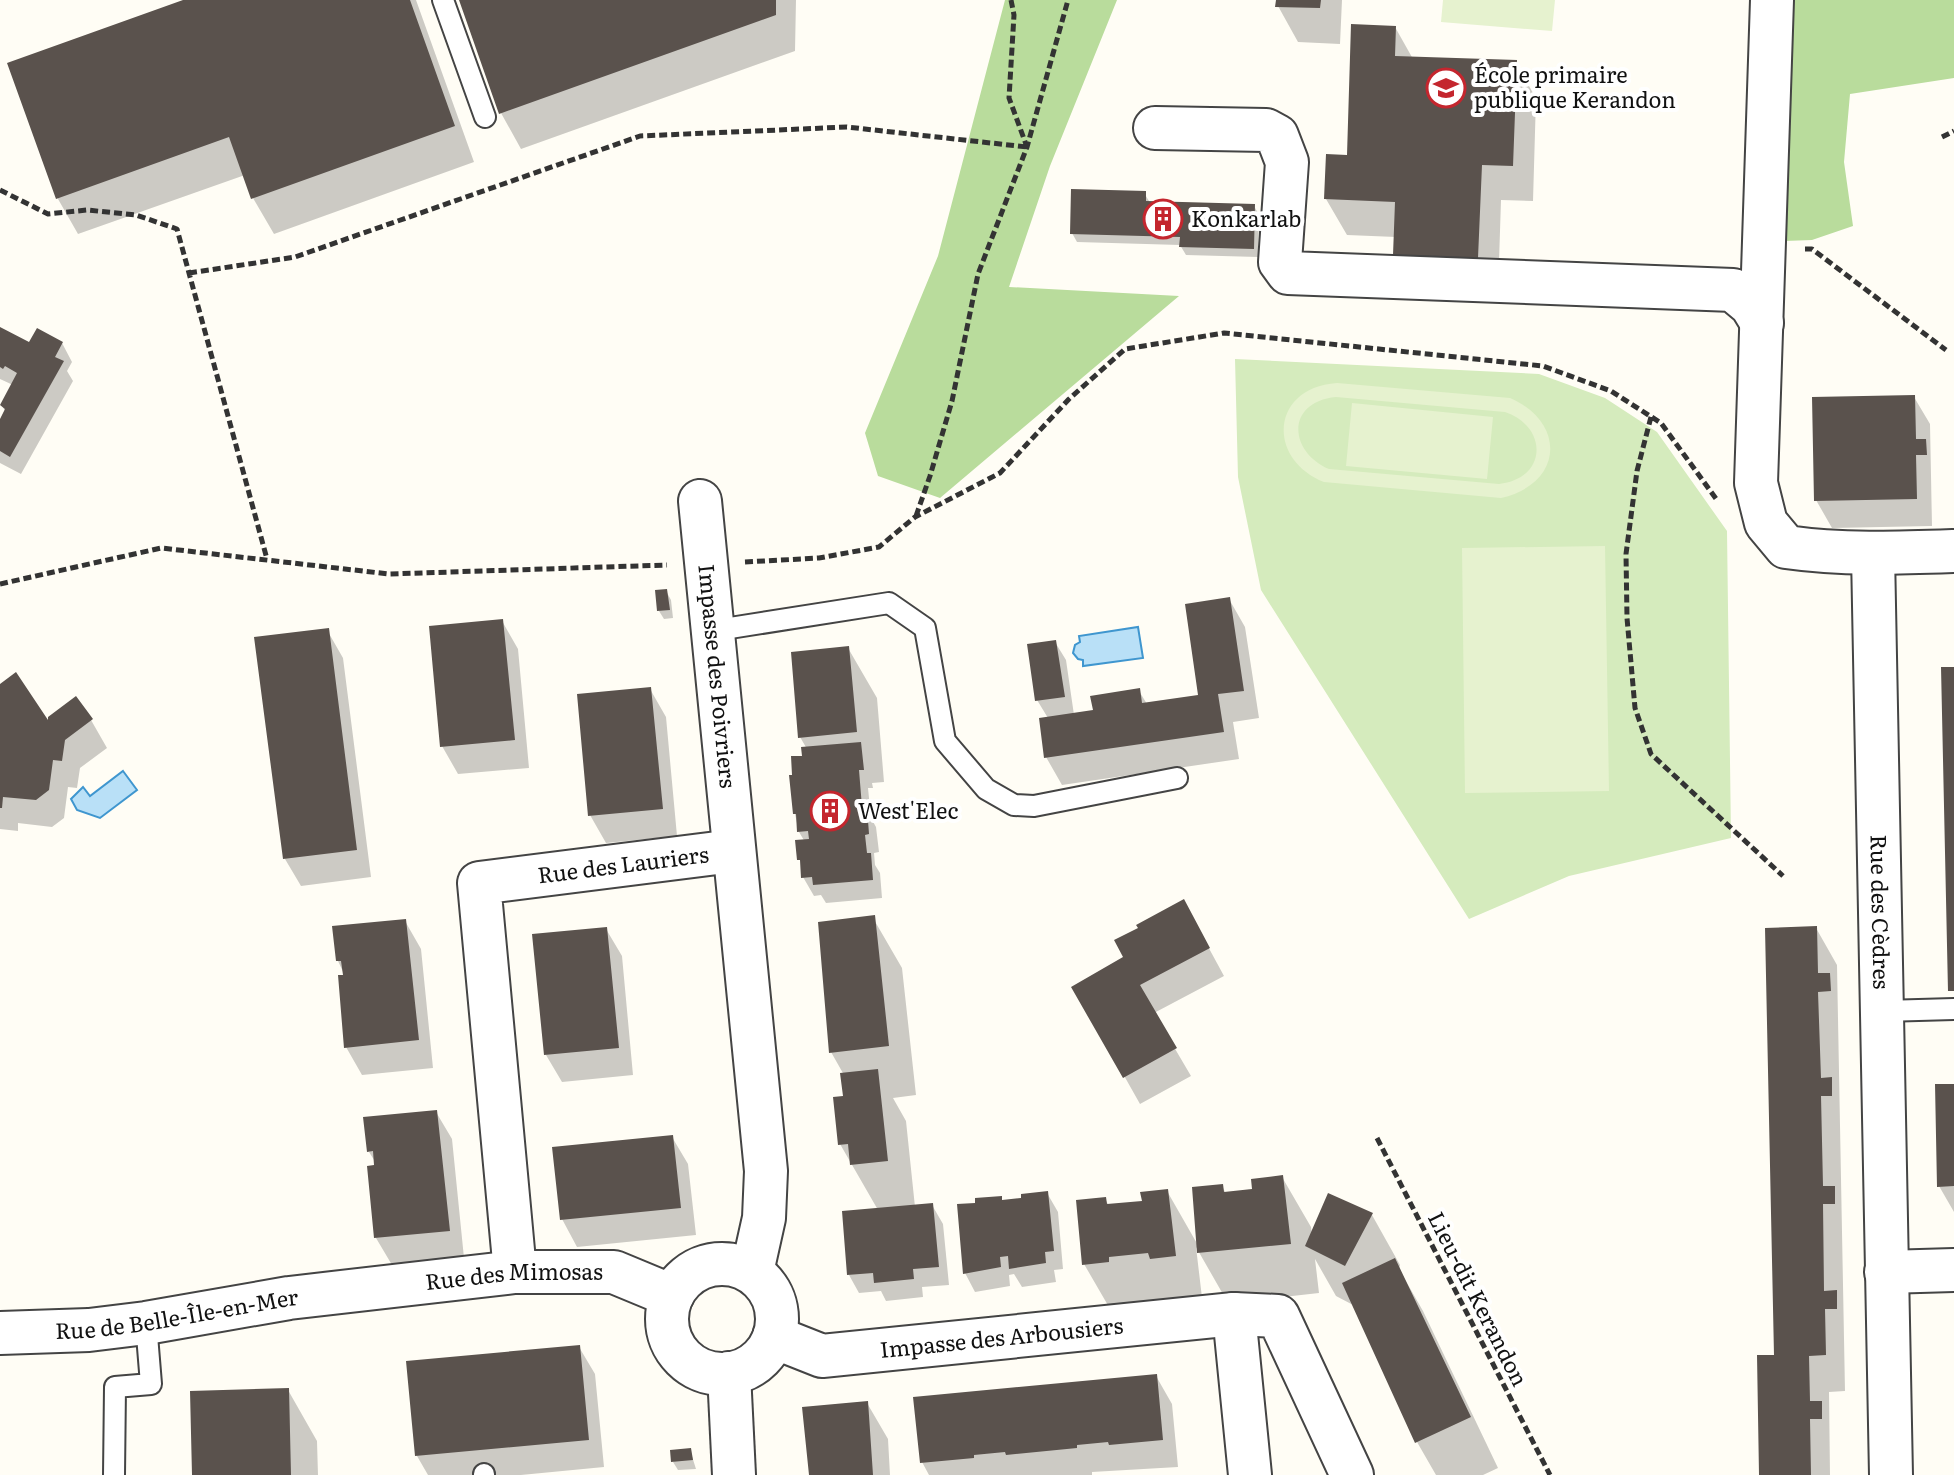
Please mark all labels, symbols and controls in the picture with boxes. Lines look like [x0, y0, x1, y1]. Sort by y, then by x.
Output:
place label: École primaire publique Kerandon [1474, 57, 1676, 115]
school or university icon: École primaire publique Kerandon [1425, 67, 1467, 109]
building icon: Konkarlab [1142, 198, 1184, 240]
place label: Konkarlab [1191, 201, 1301, 234]
street label: Impasse des Poivriers [691, 562, 746, 790]
building icon: West'Elec [809, 790, 851, 832]
place label: West'Elec [858, 793, 958, 826]
street label: Rue des Cèdres [1863, 834, 1900, 990]
street label: Rue des Lauriers [536, 836, 710, 890]
street label: Lieu-dit Kerandon [1421, 1205, 1538, 1391]
street label: Rue des Mimosas [423, 1254, 603, 1297]
street label: Rue de Belle-Île-en-Mer [55, 1279, 300, 1346]
street label: Impasse des Arbousiers [878, 1307, 1125, 1365]

